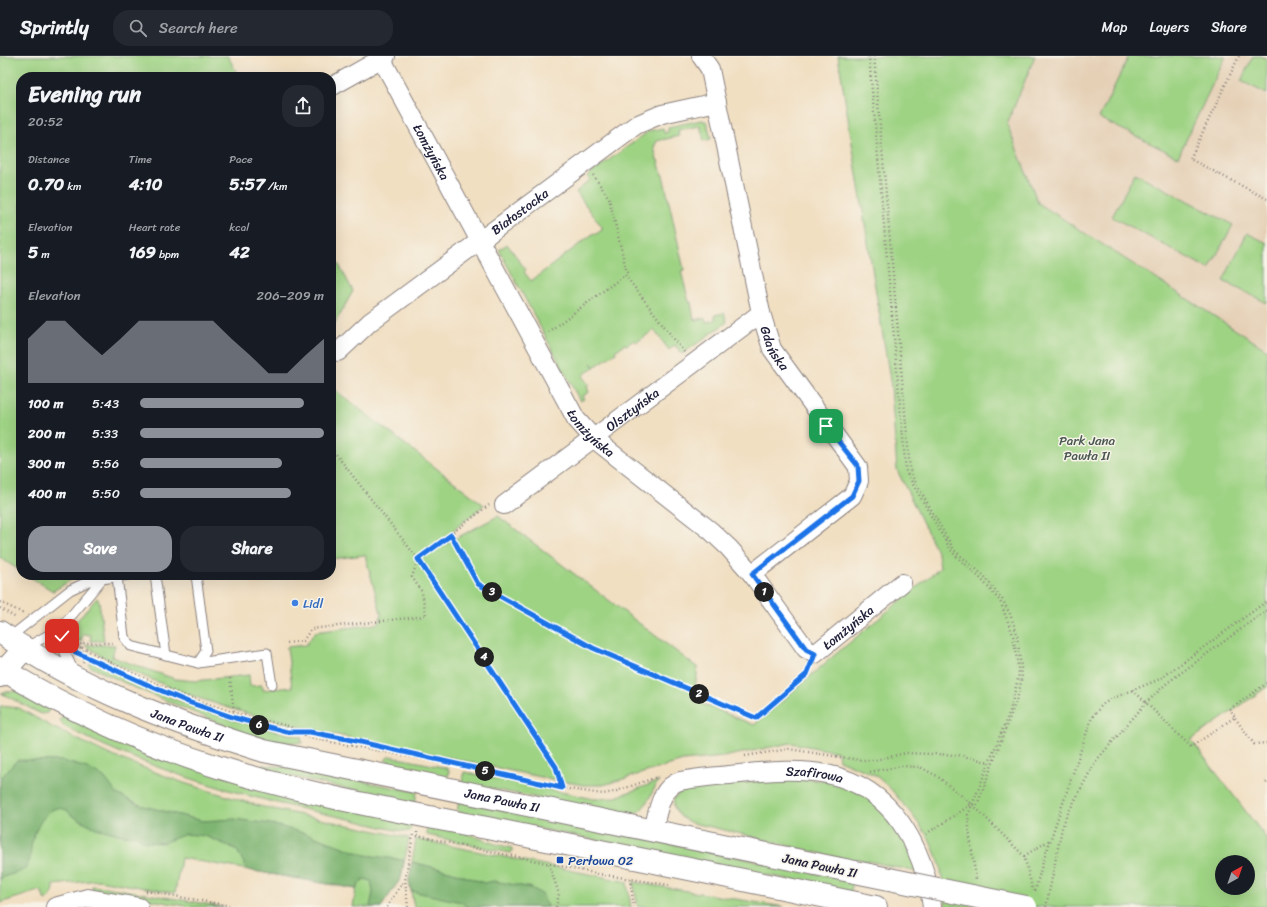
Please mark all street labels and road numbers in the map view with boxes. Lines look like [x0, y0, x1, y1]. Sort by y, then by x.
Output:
street label: Łomżyńska [407, 120, 456, 185]
street label: Białostocka [486, 182, 554, 241]
street label: Gdańska [754, 323, 795, 376]
street label: Olsztyńska [601, 381, 665, 438]
street label: Łomżyńska [561, 405, 620, 464]
street label: Łomżyńska [817, 599, 880, 656]
street label: Jana Pawła II [147, 701, 227, 749]
street label: Szafirowa [786, 760, 847, 790]
street label: Jana Pawła II [462, 781, 542, 819]
street label: Jana Pawła II [779, 846, 859, 885]

